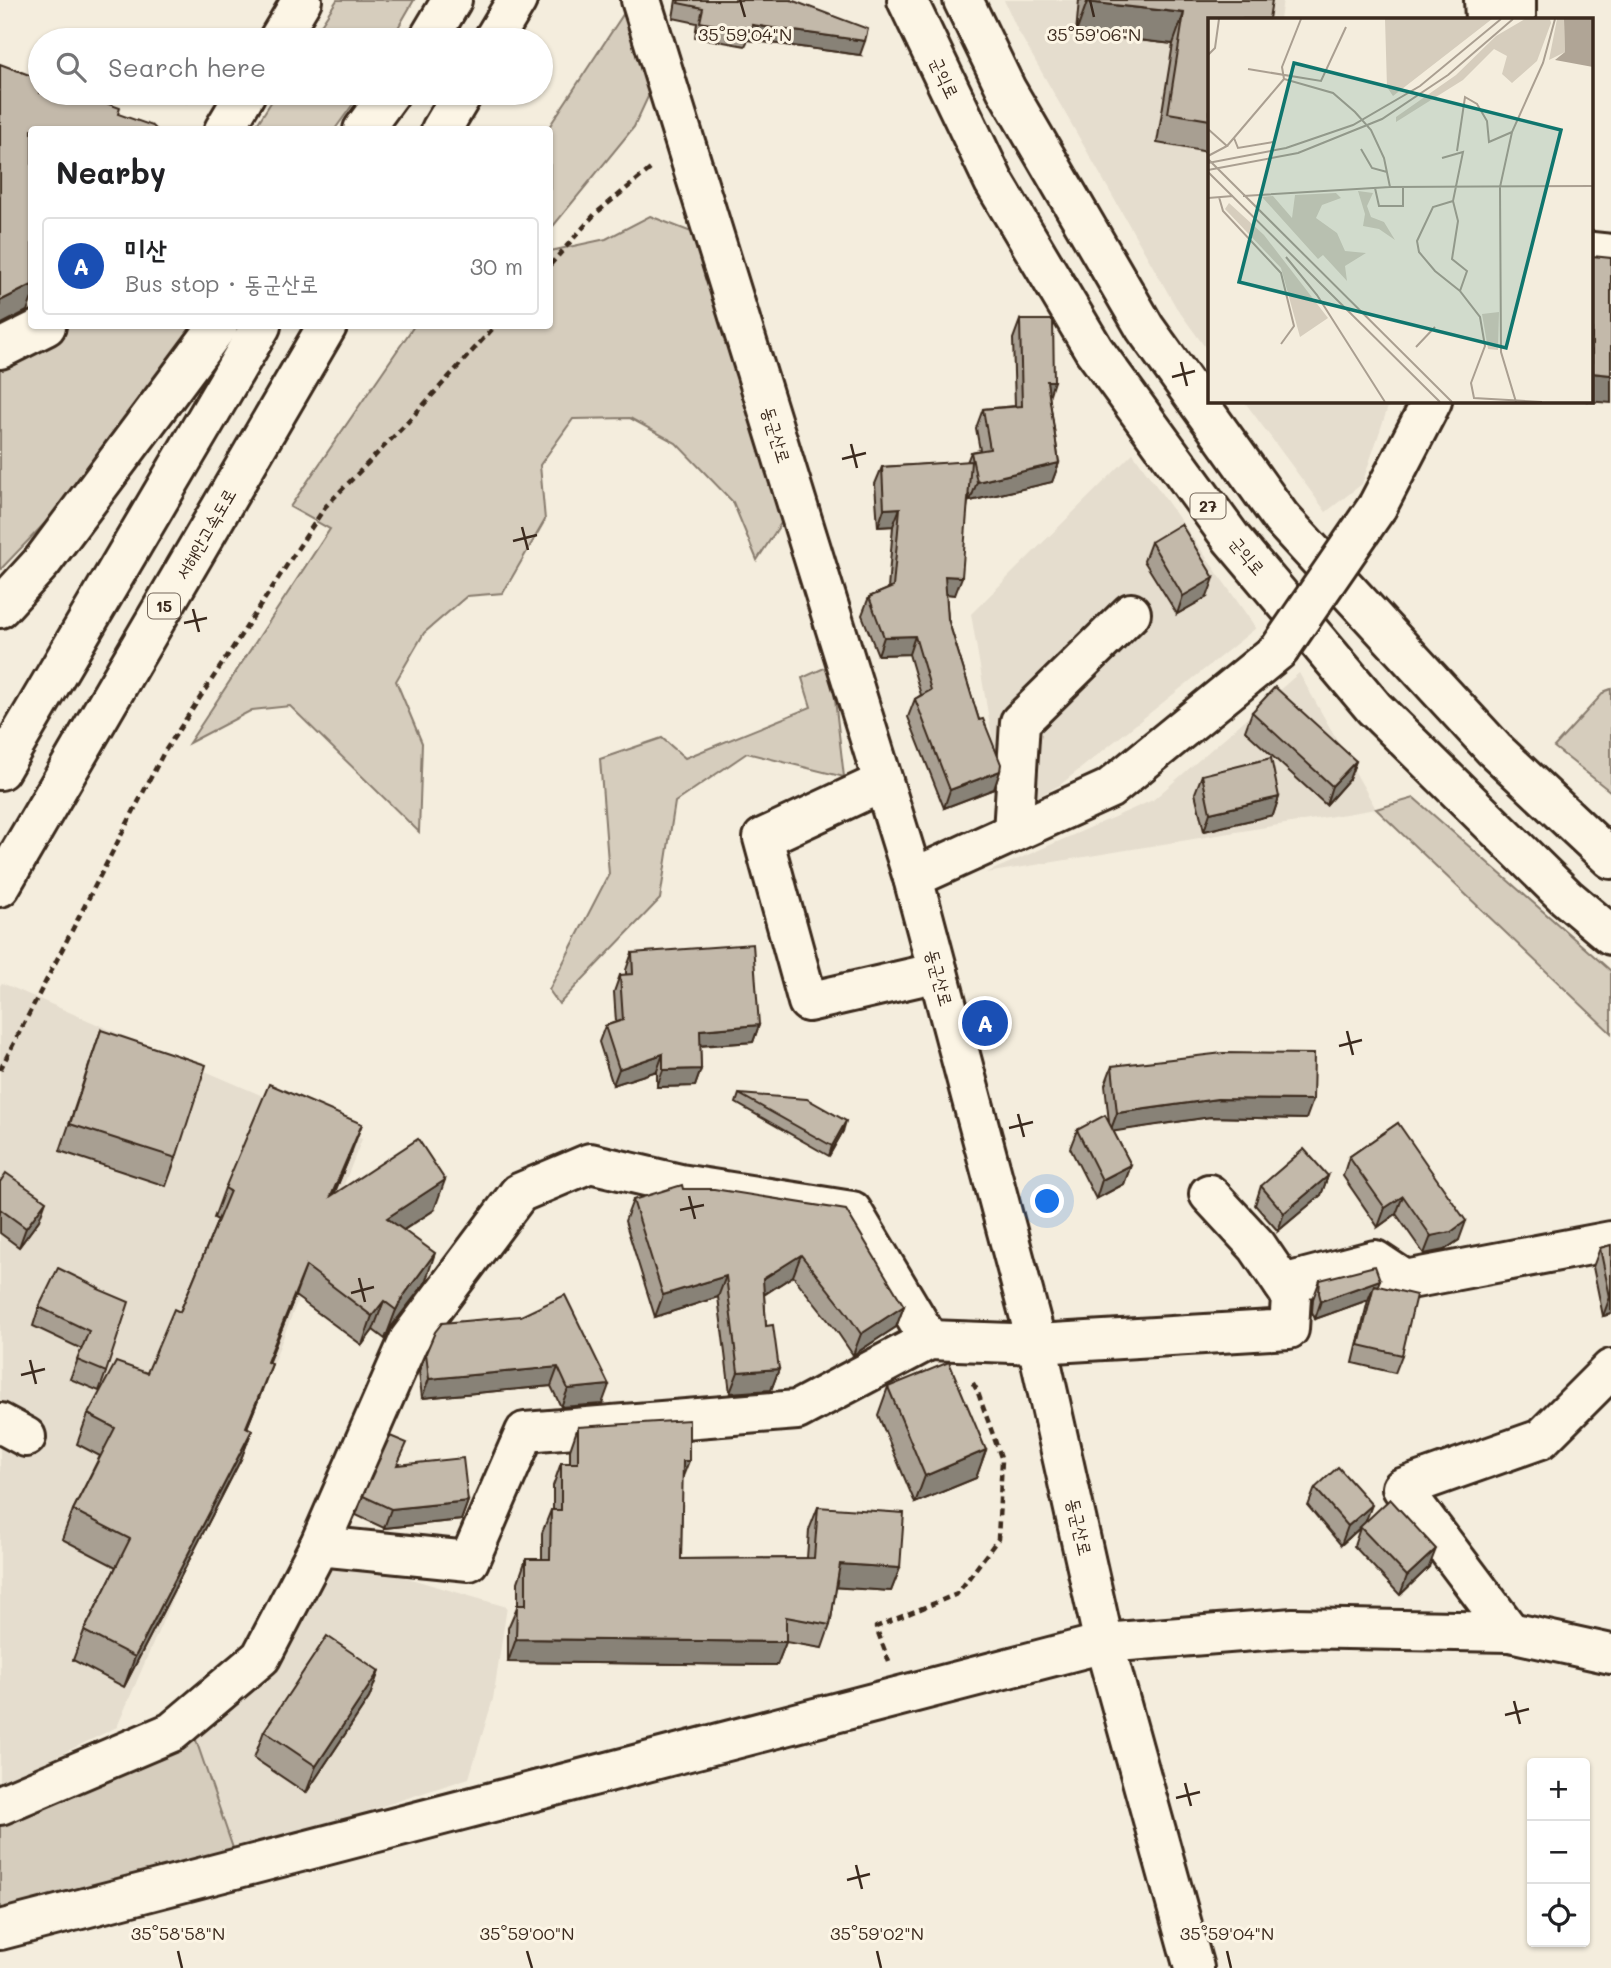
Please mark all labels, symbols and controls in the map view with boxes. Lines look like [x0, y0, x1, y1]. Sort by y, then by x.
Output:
inset map [1208, 18, 1594, 402]
text: 35°59'04"N [698, 22, 792, 46]
text: 35°59'06"N [1047, 22, 1141, 46]
search box [28, 28, 553, 105]
icon: search [52, 48, 90, 86]
text: Search here [108, 50, 266, 84]
street label: 군익로 [925, 53, 965, 102]
text: Nearby [56, 152, 166, 192]
text: 미산 [125, 232, 167, 266]
text: A [73, 251, 89, 281]
text: 30 m [470, 251, 523, 281]
text: Bus stop · 동군산로 [125, 268, 318, 298]
street label: 동군산로 [757, 403, 797, 466]
street label: 서해안고속도로 [169, 484, 241, 583]
road number: 27 [1190, 494, 1226, 519]
street label: 군익로 [1225, 531, 1271, 580]
road number: 15 [148, 594, 180, 618]
street label: 동군산로 [921, 947, 959, 1009]
pin: A [962, 997, 1008, 1049]
your location [1030, 1184, 1064, 1218]
street label: 동군산로 [1062, 1496, 1098, 1558]
map controls [1527, 1758, 1590, 1947]
button: + [1527, 1758, 1590, 1821]
button: − [1527, 1821, 1590, 1884]
button: locate [1527, 1884, 1590, 1947]
text: 35°58'58"N [131, 1921, 225, 1945]
text: 35°59'00"N [480, 1921, 574, 1945]
text: 35°59'02"N [830, 1921, 924, 1945]
text: 35°59'04"N [1180, 1921, 1274, 1945]

